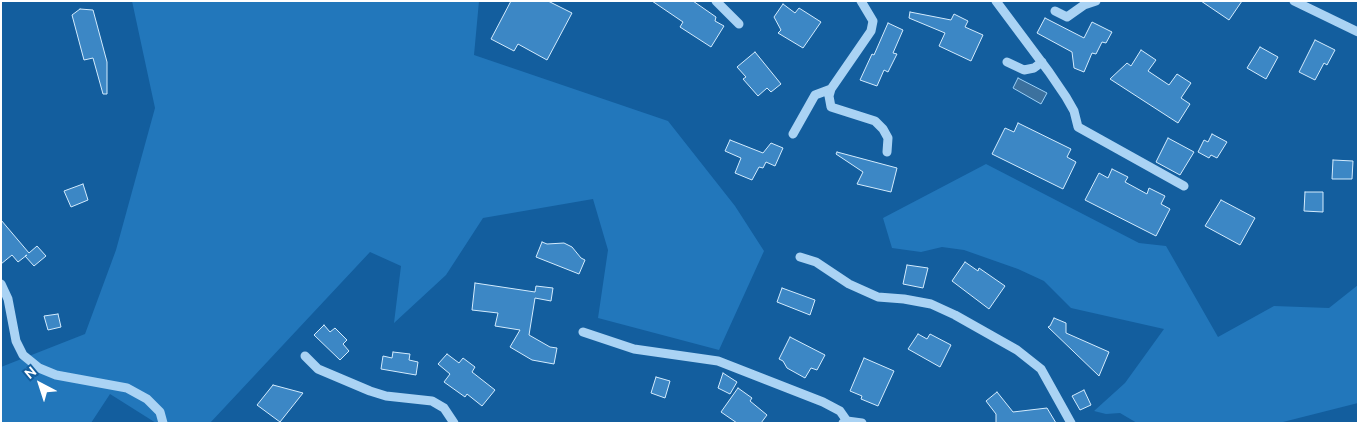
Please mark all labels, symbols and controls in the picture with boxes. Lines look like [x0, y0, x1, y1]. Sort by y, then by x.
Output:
north arrow [15, 359, 65, 409]
text: N [21, 363, 39, 382]

